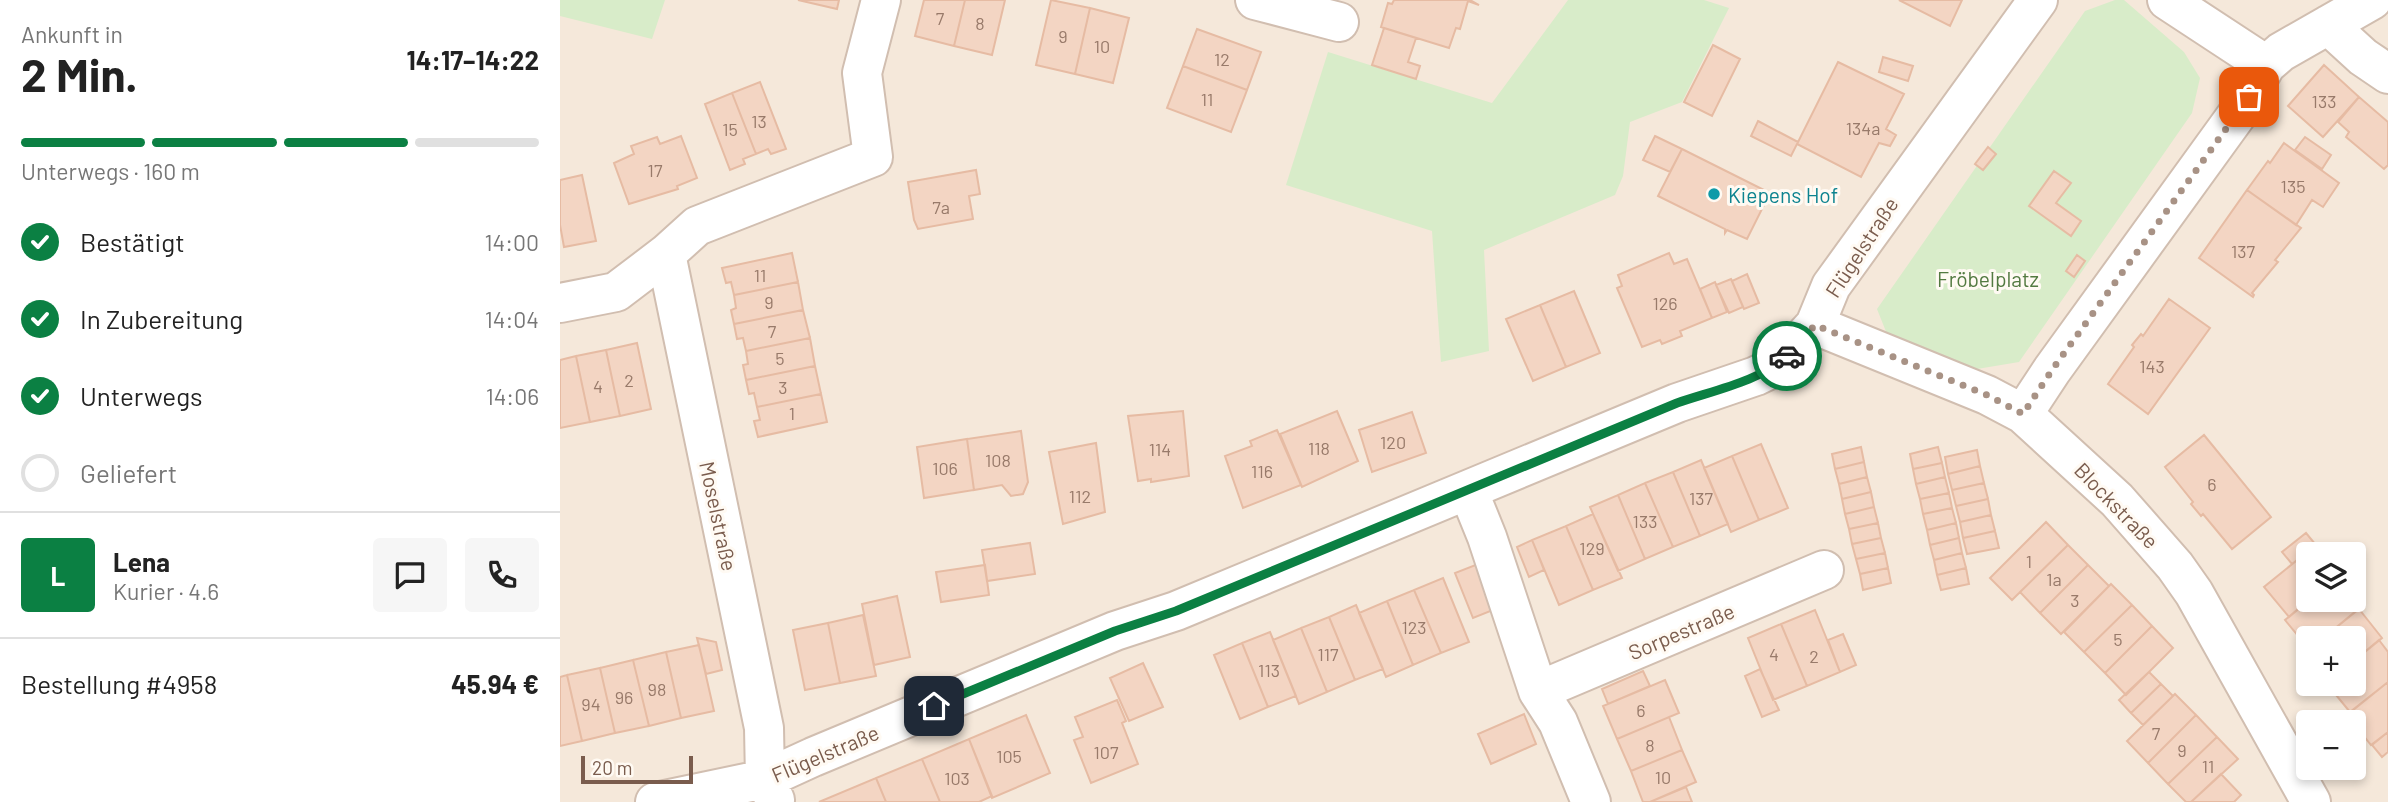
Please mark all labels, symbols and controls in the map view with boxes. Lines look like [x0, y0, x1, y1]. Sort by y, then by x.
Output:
house number: 7 [936, 7, 945, 29]
house number: 8 [975, 12, 985, 34]
text: Ankunft in [21, 20, 123, 48]
house number: 9 [1058, 25, 1068, 47]
house number: 10 [1094, 35, 1110, 57]
text: 14:17–14:22 [407, 44, 539, 75]
text: 2 Min. [21, 46, 138, 101]
house number: 12 [1214, 48, 1230, 70]
pin [2219, 67, 2279, 127]
icon: bag [2230, 78, 2268, 116]
house number: 11 [1201, 88, 1213, 110]
house number: 133 [2312, 90, 2336, 112]
house number: 13 [751, 110, 767, 132]
house number: 134a [1846, 117, 1880, 139]
house number: 15 [722, 118, 738, 140]
text: Unterwegs · 160 m [21, 157, 200, 185]
house number: 17 [648, 159, 663, 181]
house number: 135 [2281, 175, 2305, 197]
place label: Kiepens Hof [1728, 182, 1838, 207]
marker: Kiepens Hof [1706, 186, 1722, 202]
street label: Flügelstraße [1819, 192, 1903, 302]
house number: 7a [932, 196, 950, 218]
icon: check [21, 223, 59, 261]
text: Bestätigt [80, 226, 185, 257]
text: 14:00 [484, 228, 539, 256]
house number: 137 [2231, 240, 2256, 262]
house number: 11 [754, 264, 766, 286]
park label: Fröbelplatz [1937, 266, 2039, 291]
house number: 9 [764, 291, 774, 313]
house number: 126 [1652, 292, 1678, 314]
icon: check [21, 300, 59, 338]
text: In Zubereitung [80, 303, 243, 334]
text: 14:04 [485, 305, 539, 333]
house number: 7 [768, 320, 777, 342]
courier [1752, 321, 1822, 391]
icon: car [1768, 337, 1806, 375]
house number: 5 [775, 347, 785, 369]
house number: 143 [2139, 355, 2165, 377]
house number: 2 [624, 369, 634, 391]
house number: 4 [593, 375, 603, 397]
house number: 3 [778, 376, 788, 398]
icon: check [21, 377, 59, 415]
text: Unterwegs [80, 380, 202, 411]
text: 14:06 [486, 382, 539, 410]
house number: 1 [789, 402, 795, 424]
house number: 120 [1380, 431, 1406, 453]
house number: 118 [1308, 437, 1330, 459]
house number: 114 [1149, 438, 1171, 460]
house number: 108 [985, 449, 1011, 471]
text: Geliefert [80, 457, 177, 488]
house number: 106 [932, 457, 958, 479]
street label: Blockstraße [2070, 457, 2164, 553]
street label: Moselstraße [695, 459, 743, 573]
house number: 116 [1251, 460, 1273, 482]
house number: 6 [2207, 473, 2217, 495]
house number: 112 [1069, 485, 1091, 507]
house number: 137 [1689, 487, 1714, 509]
house number: 133 [1633, 510, 1657, 532]
house number: 129 [1579, 537, 1605, 559]
button: chat [373, 538, 447, 612]
button: phone [465, 538, 539, 612]
map controls [2296, 542, 2366, 780]
button: layers [2296, 542, 2366, 612]
text: Lena [113, 546, 170, 577]
house number: 1 [2026, 550, 2032, 572]
text: L [51, 560, 65, 591]
house number: 1a [2046, 568, 2062, 590]
text: Kurier · 4.6 [113, 577, 219, 605]
house number: 3 [2070, 589, 2080, 611]
street label: Sorpestraße [1624, 597, 1738, 665]
house number: 123 [1401, 616, 1427, 638]
button: + [2296, 626, 2366, 696]
house number: 5 [2113, 628, 2123, 650]
house number: 117 [1317, 643, 1339, 665]
house number: 4 [1769, 643, 1779, 665]
house number: 2 [1809, 645, 1819, 667]
house number: 113 [1258, 659, 1280, 681]
text: Bestellung #4958 [21, 668, 217, 699]
text: 45.94 € [451, 668, 539, 699]
pin [904, 676, 964, 736]
house number: 98 [648, 678, 666, 700]
house number: 96 [615, 686, 633, 708]
icon: home [915, 687, 953, 725]
house number: 94 [581, 693, 601, 715]
house number: 6 [1636, 699, 1646, 721]
button: − [2296, 710, 2366, 780]
street label: Flügelstraße [768, 719, 882, 787]
house number: 7 [2152, 722, 2161, 744]
house number: 8 [1645, 734, 1655, 756]
house number: 9 [2177, 739, 2187, 761]
house number: 107 [1094, 741, 1119, 763]
house number: 105 [996, 745, 1022, 767]
scale bar [581, 753, 693, 785]
house number: 11 [2202, 755, 2214, 777]
text: 20 m [592, 756, 632, 779]
house number: 10 [1655, 766, 1671, 788]
house number: 103 [944, 767, 970, 789]

